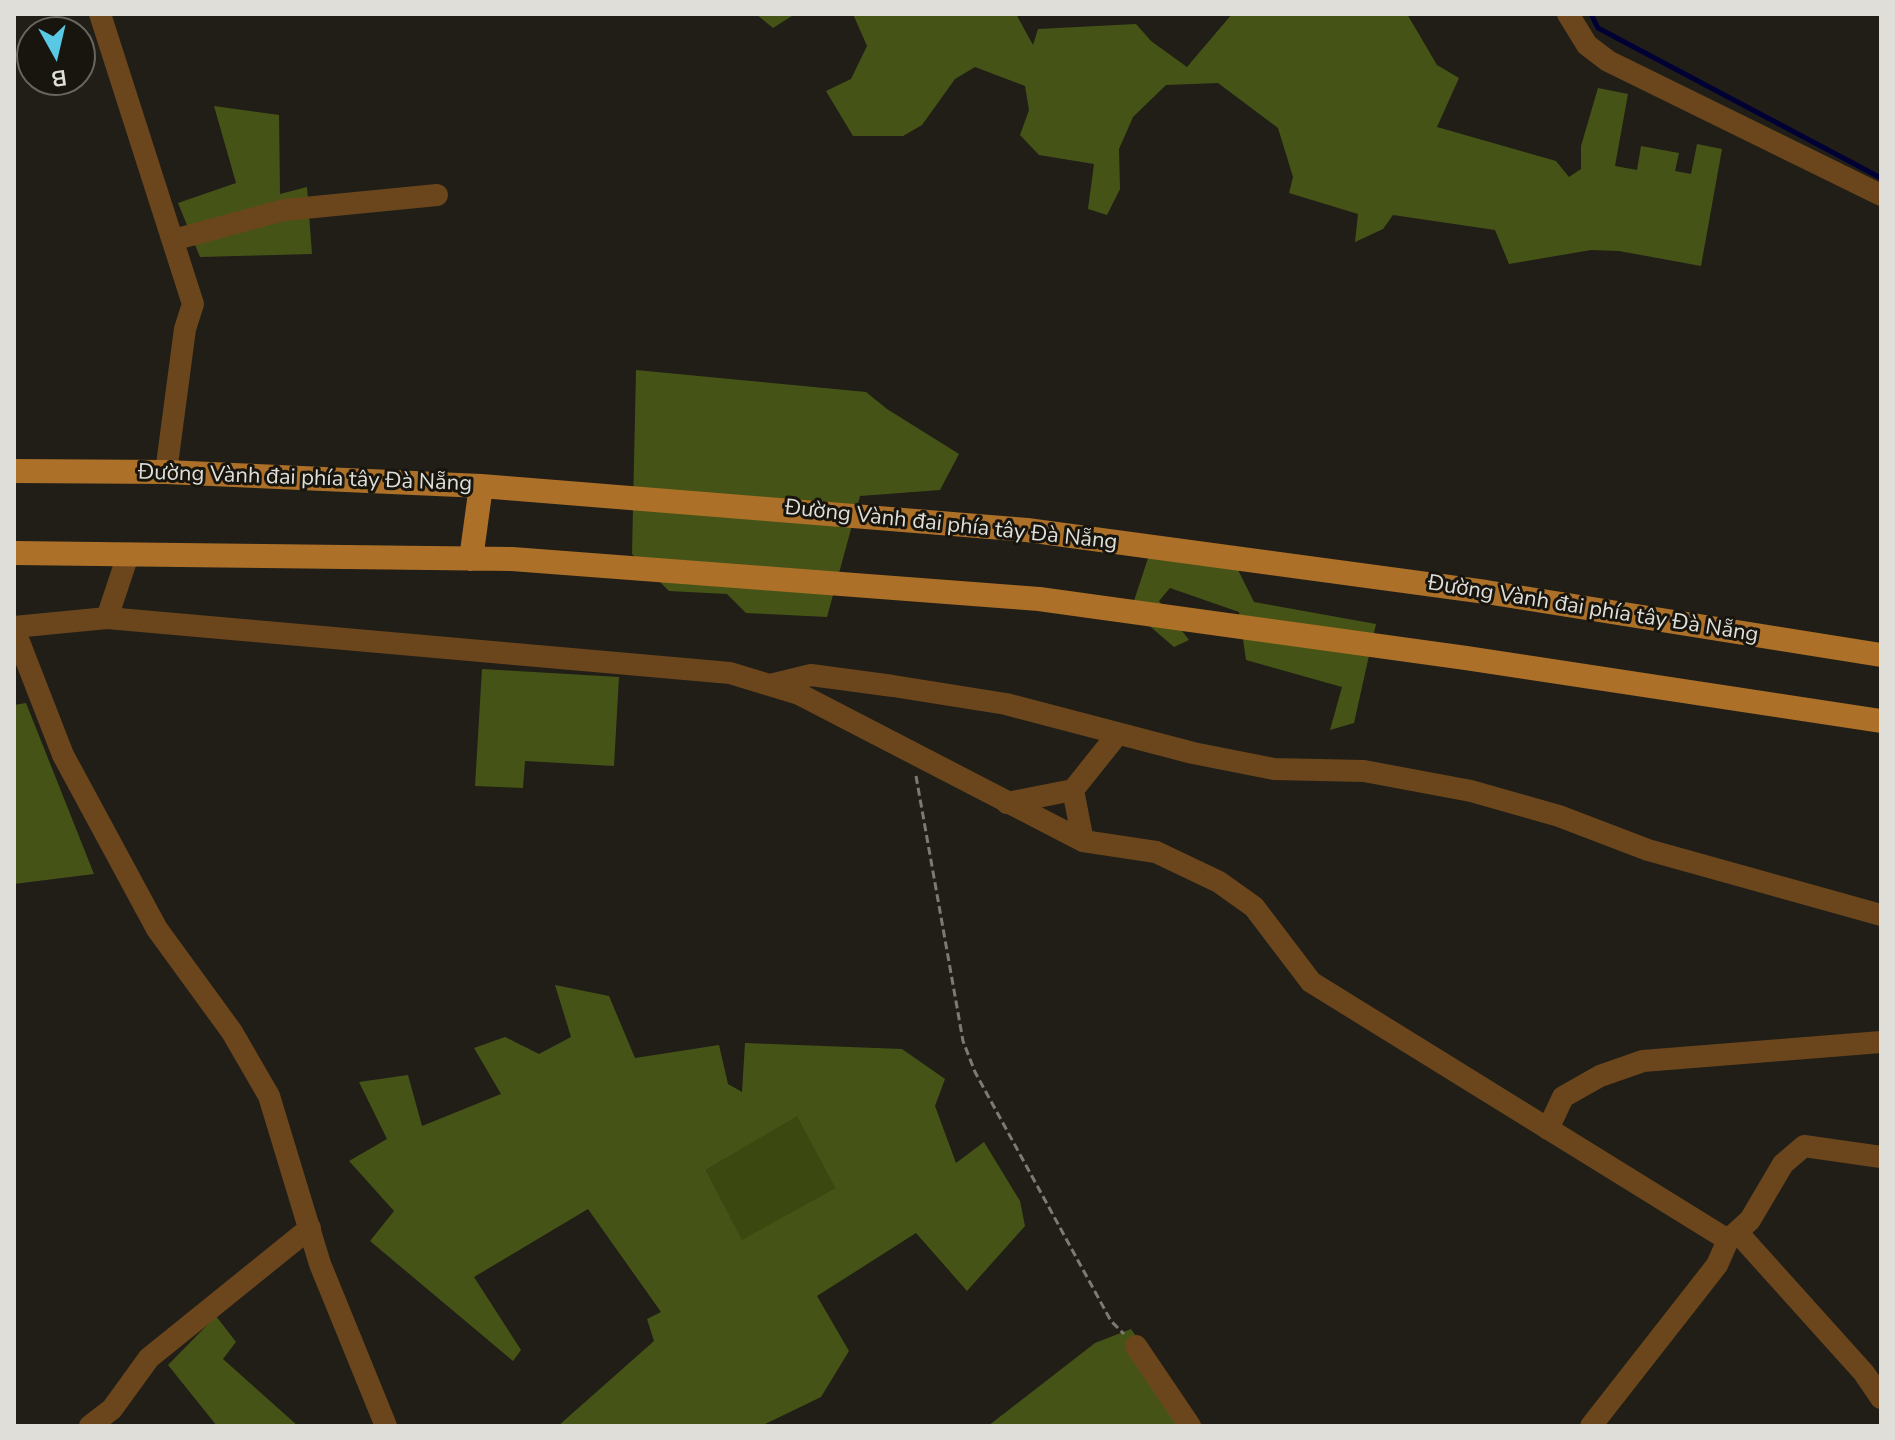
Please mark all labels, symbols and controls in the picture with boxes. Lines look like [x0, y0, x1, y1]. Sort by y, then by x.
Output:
north arrow [16, 16, 96, 96]
text: B [49, 62, 69, 94]
street label: Đường Vành đai phía tây Đà Nẵng [137, 460, 473, 498]
street label: Đường Vành đai phía tây Đà Nẵng [783, 495, 1119, 557]
street label: Đường Vành đai phía tây Đà Nẵng [1426, 571, 1760, 649]

